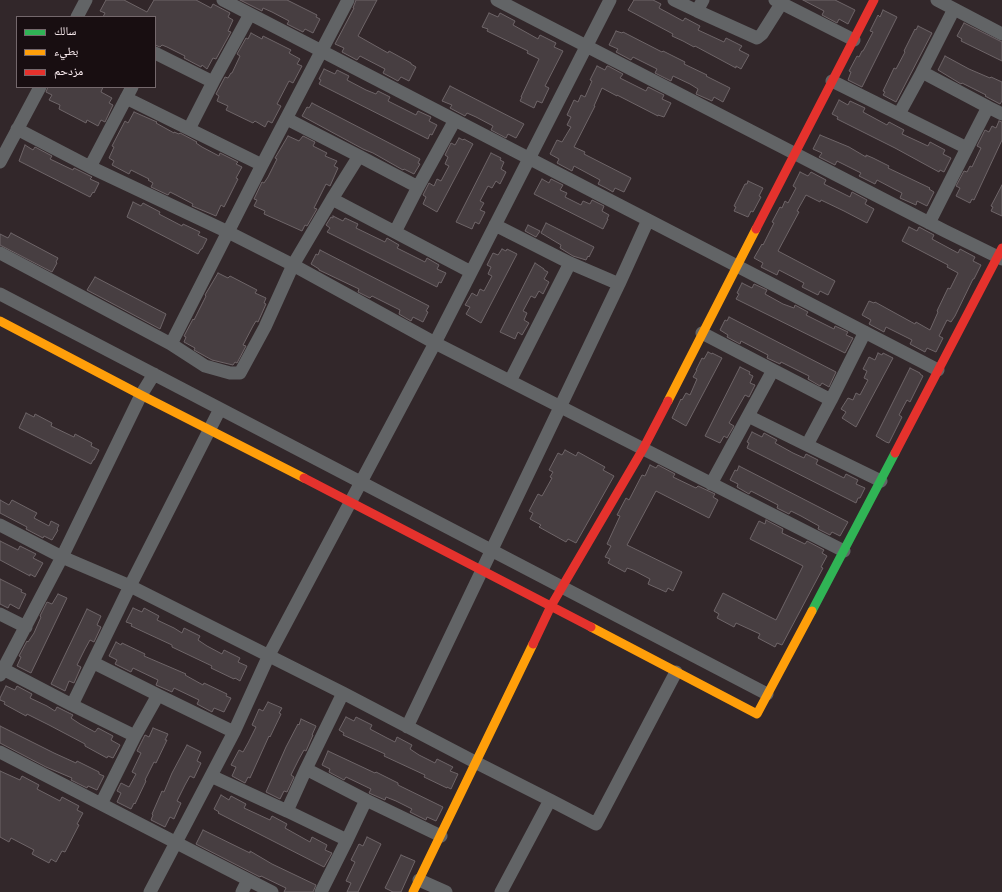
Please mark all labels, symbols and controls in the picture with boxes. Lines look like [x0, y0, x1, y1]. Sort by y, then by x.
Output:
legend [16, 16, 156, 88]
text: سالك [54, 23, 76, 37]
text: بطيء [54, 43, 78, 57]
text: مزدحم [54, 63, 83, 77]

